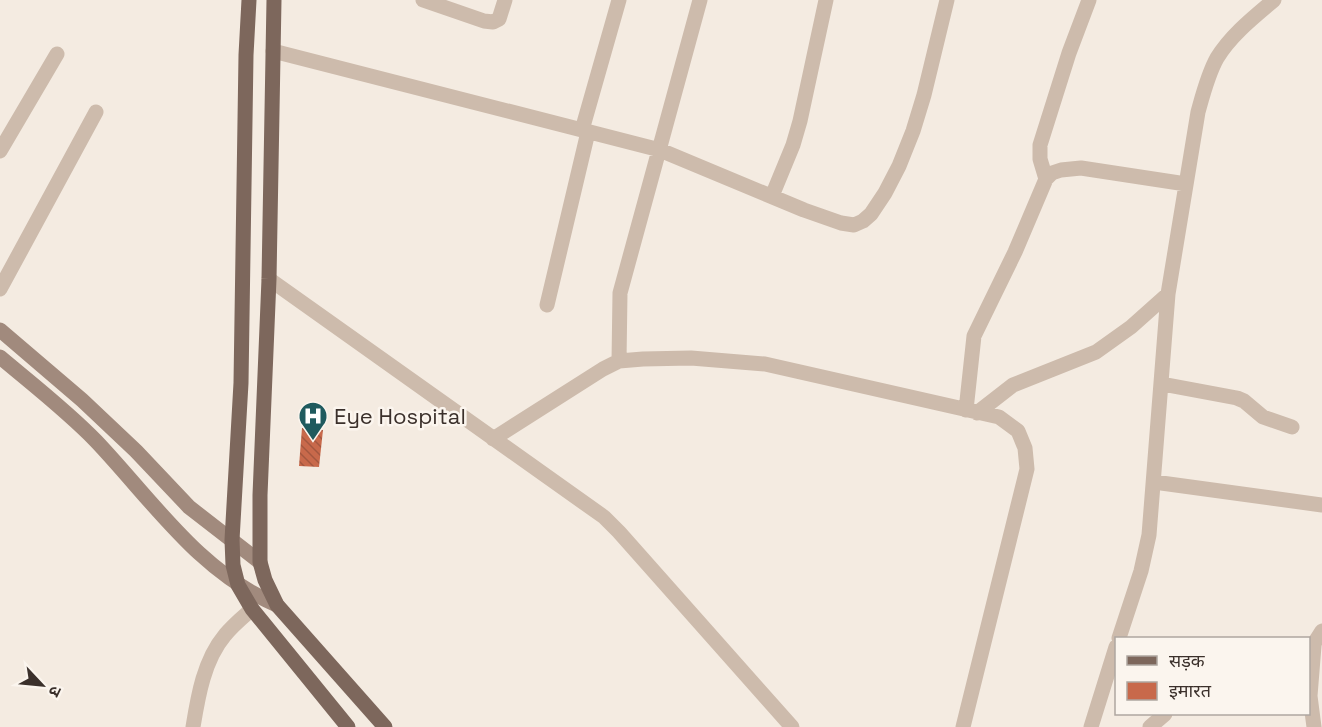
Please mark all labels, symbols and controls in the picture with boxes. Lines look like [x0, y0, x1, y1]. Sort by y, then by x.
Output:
hospital icon: Eye Hospital [297, 400, 329, 442]
place label: Eye Hospital [334, 402, 466, 430]
legend [1115, 637, 1310, 715]
text: सड़क [1169, 649, 1206, 672]
north arrow [12, 655, 72, 715]
text: इमारत [1169, 679, 1212, 702]
text: उ [43, 683, 67, 701]

